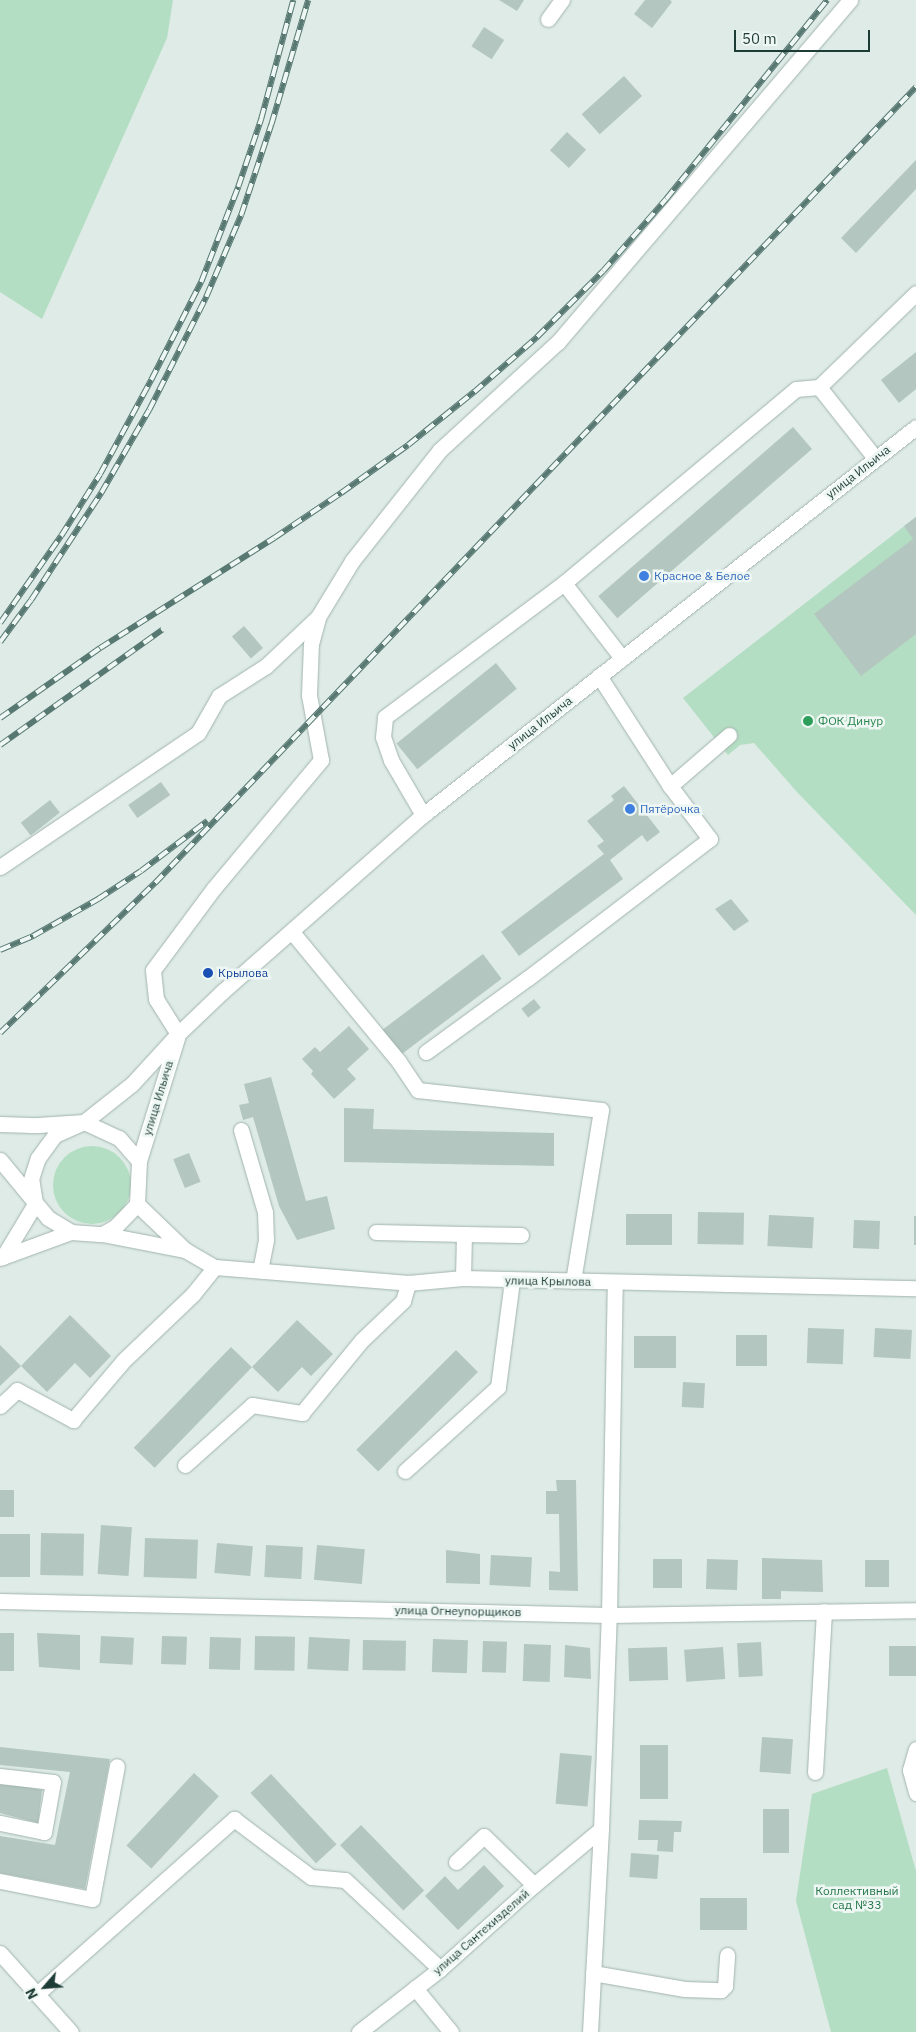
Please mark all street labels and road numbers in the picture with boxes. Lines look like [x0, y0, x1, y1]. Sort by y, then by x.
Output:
street label: улица Ильича [823, 442, 893, 502]
street label: улица Ильича [505, 693, 575, 753]
street label: улица Ильича [140, 1059, 176, 1137]
street label: улица Крылова [505, 1273, 591, 1289]
street label: улица Огнеупорщиков [395, 1603, 521, 1619]
street label: улица Сантехизделий [430, 1886, 532, 1978]

